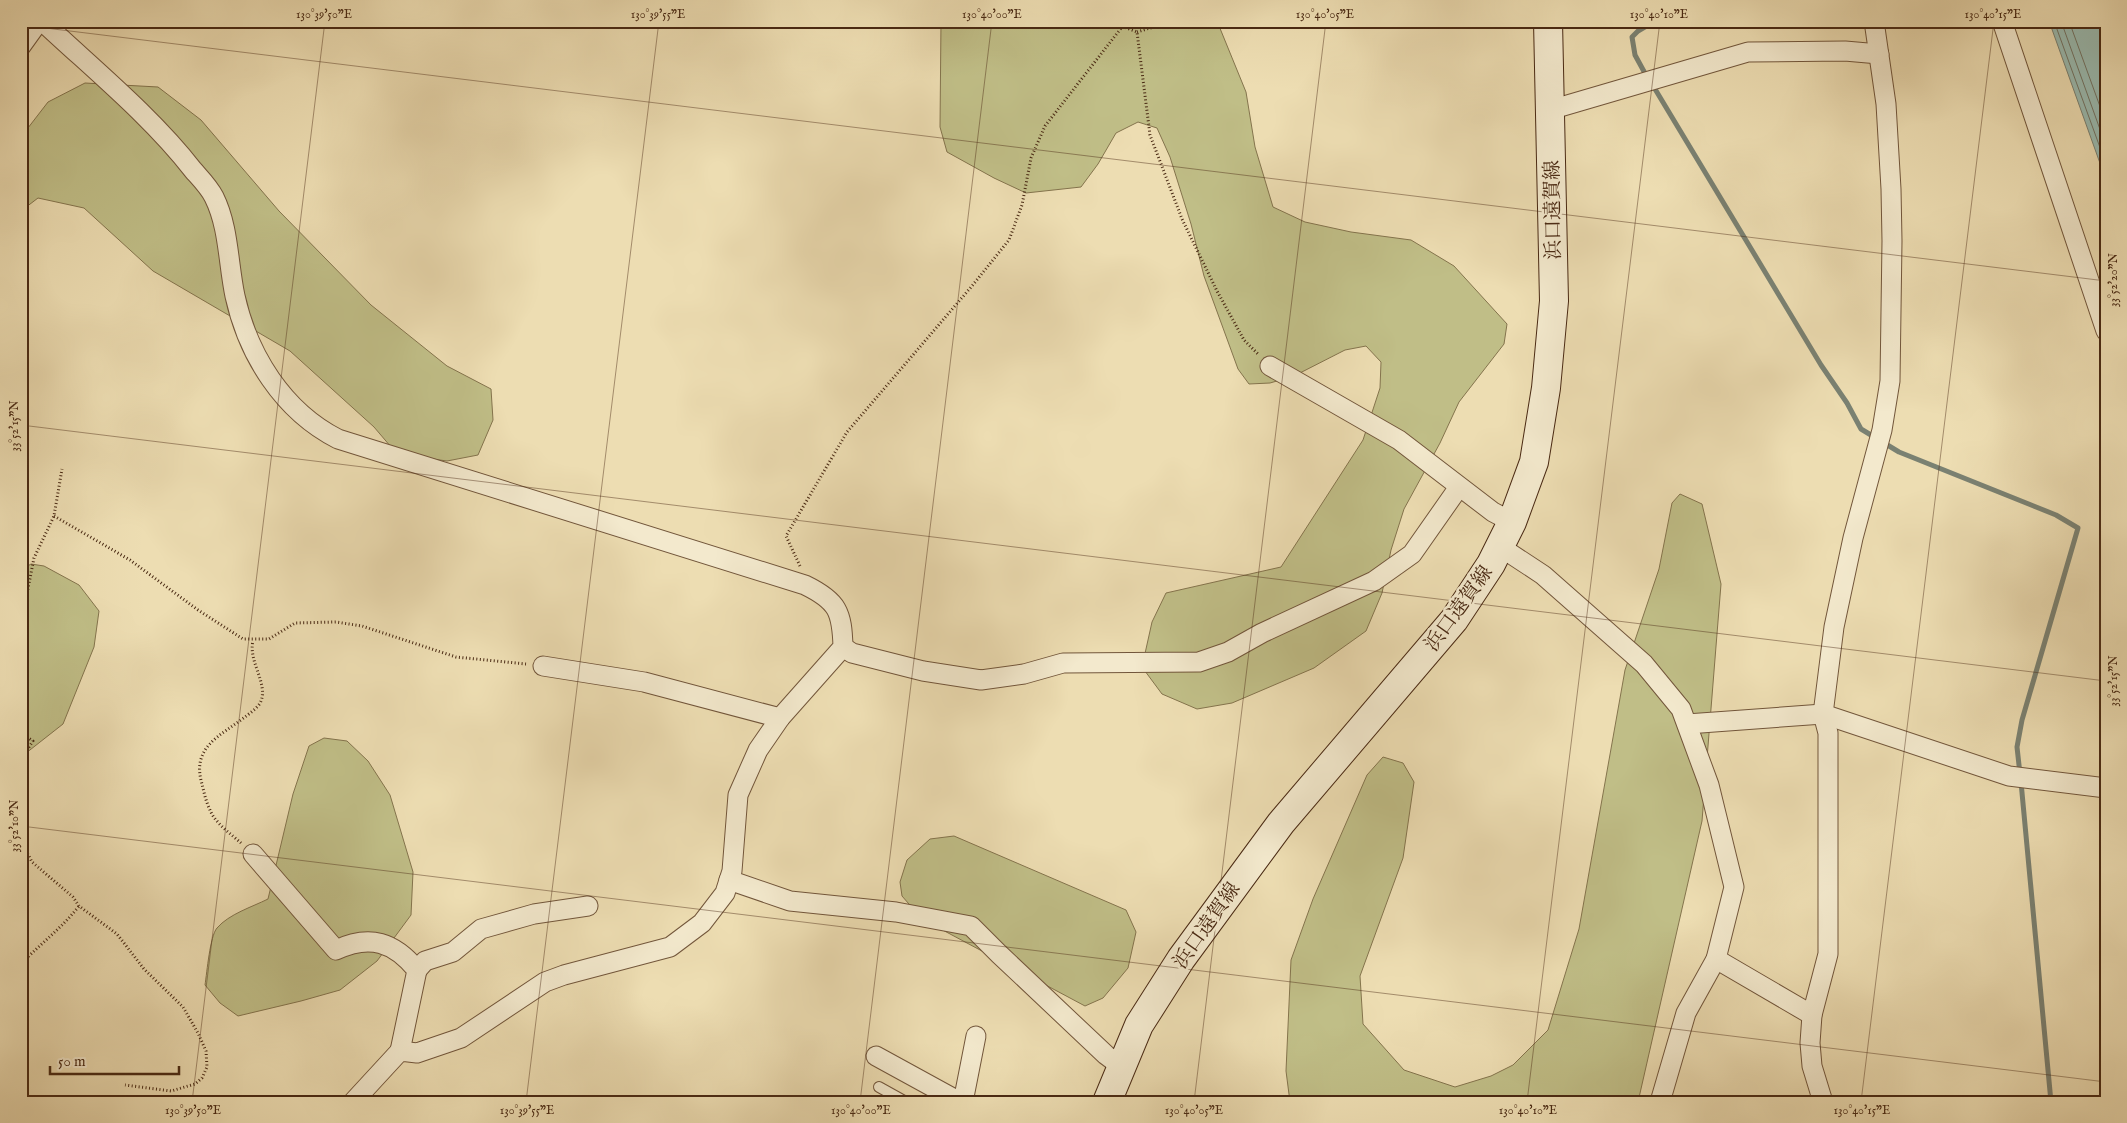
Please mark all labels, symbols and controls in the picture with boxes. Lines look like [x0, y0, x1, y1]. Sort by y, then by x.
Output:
text: 130°39'50"E [296, 7, 352, 22]
text: 130°39'55"E [631, 7, 685, 22]
text: 130°40'00"E [962, 7, 1022, 22]
text: 130°40'05"E [1296, 7, 1354, 22]
text: 130°40'10"E [1630, 7, 1688, 22]
text: 130°40'15"E [1965, 7, 2021, 22]
street label: 浜口遠賀線 [1540, 160, 1567, 260]
text: 33°52'20"N [2106, 252, 2121, 307]
text: 33°52'15"N [7, 400, 22, 452]
street label: 浜口遠賀線 [1420, 561, 1499, 657]
text: 33°52'15"N [2106, 655, 2121, 707]
text: 33°52'10"N [7, 799, 22, 852]
street label: 浜口遠賀線 [1168, 878, 1246, 974]
scale bar [50, 1043, 179, 1075]
text: 50 m [58, 1052, 86, 1071]
text: 130°39'50"E [165, 1103, 221, 1118]
text: 130°39'55"E [500, 1103, 554, 1118]
text: 130°40'00"E [831, 1103, 891, 1118]
text: 130°40'05"E [1165, 1103, 1223, 1118]
text: 130°40'10"E [1499, 1103, 1557, 1118]
text: 130°40'15"E [1834, 1103, 1890, 1118]

